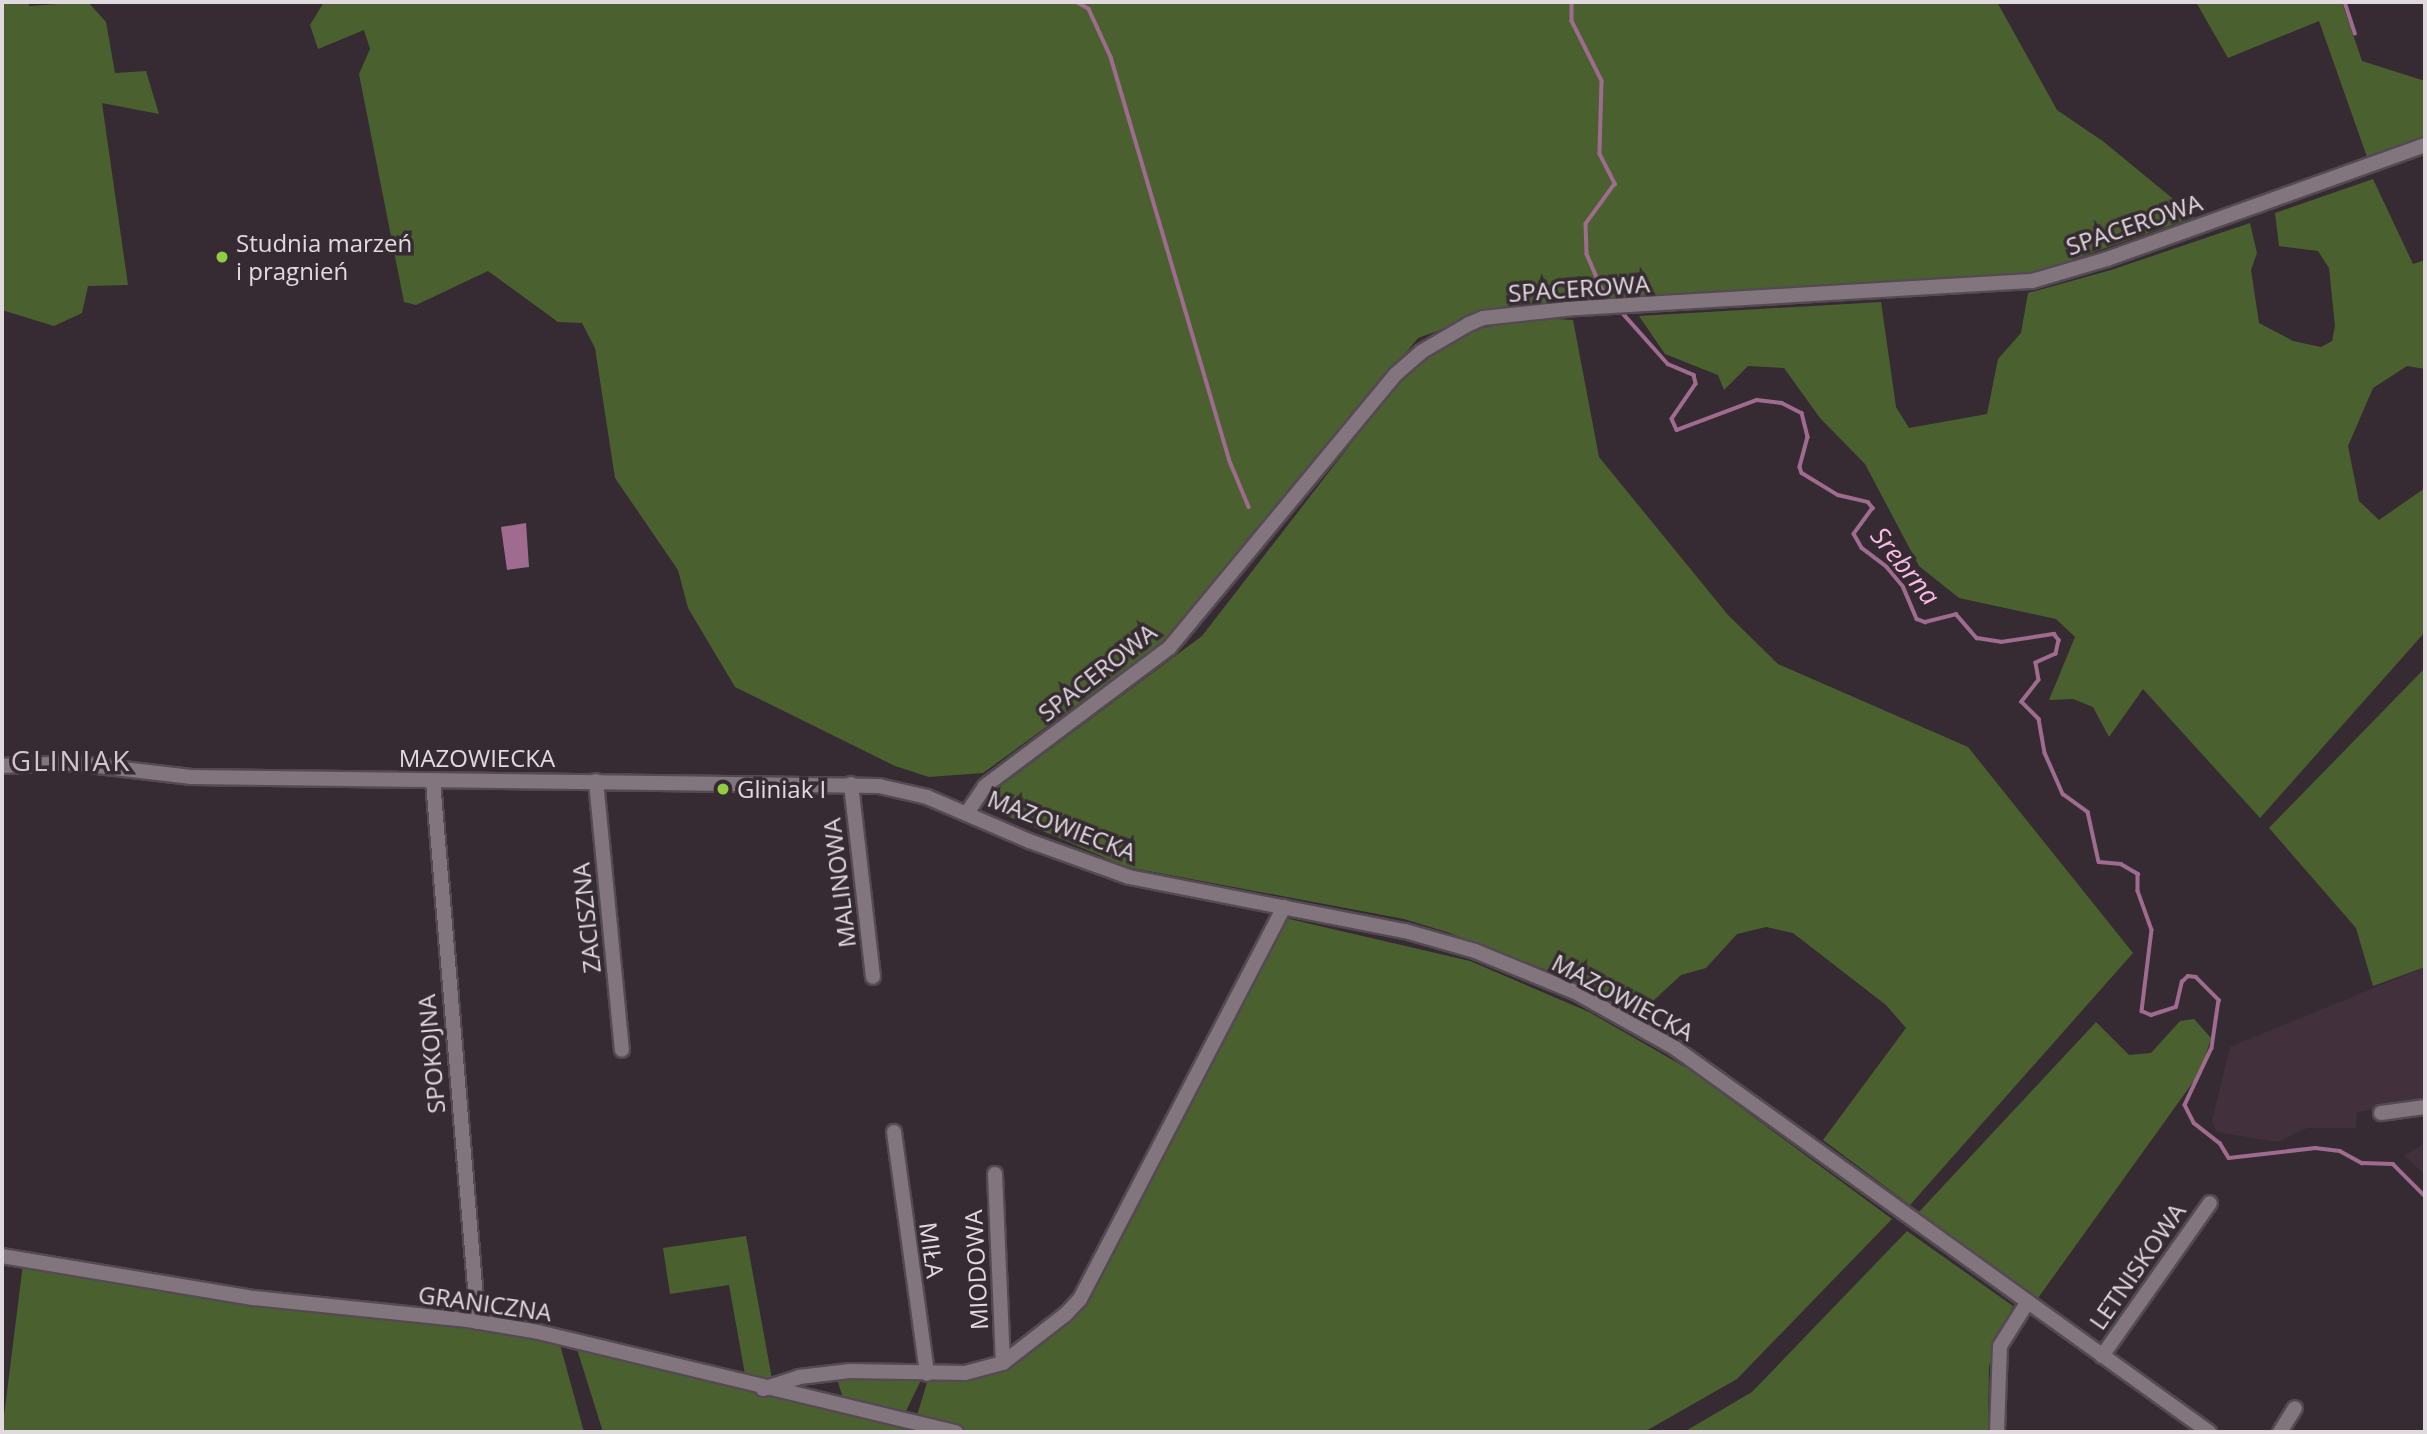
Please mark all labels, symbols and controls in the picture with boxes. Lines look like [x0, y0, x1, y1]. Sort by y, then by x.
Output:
street label: SPACEROWA [2062, 187, 2206, 261]
place label: Studnia marzeń i pragnień [236, 229, 412, 285]
marker: Studnia marzeń i pragnień [214, 249, 230, 265]
street label: SPACEROWA [1507, 269, 1651, 307]
water label: Srebrna [1864, 521, 1946, 611]
street label: SPACEROWA [1032, 617, 1162, 727]
district label: GLINIAK [12, 743, 130, 777]
street label: MAZOWIECKA [399, 744, 555, 772]
place label: Gliniak I [737, 775, 826, 803]
marker: Gliniak I [715, 781, 731, 797]
street label: MAZOWIECKA [984, 784, 1140, 866]
street label: MALINOWA [817, 817, 861, 949]
street label: ZACISZNA [566, 861, 606, 975]
street label: MAZOWIECKA [1547, 948, 1699, 1046]
street label: SPOKOJNA [411, 993, 451, 1115]
street label: LETNISKOWA [2083, 1197, 2191, 1335]
street label: MIODOWA [958, 1209, 994, 1331]
street label: MIŁA [914, 1220, 950, 1280]
street label: GRANICZNA [416, 1279, 554, 1327]

